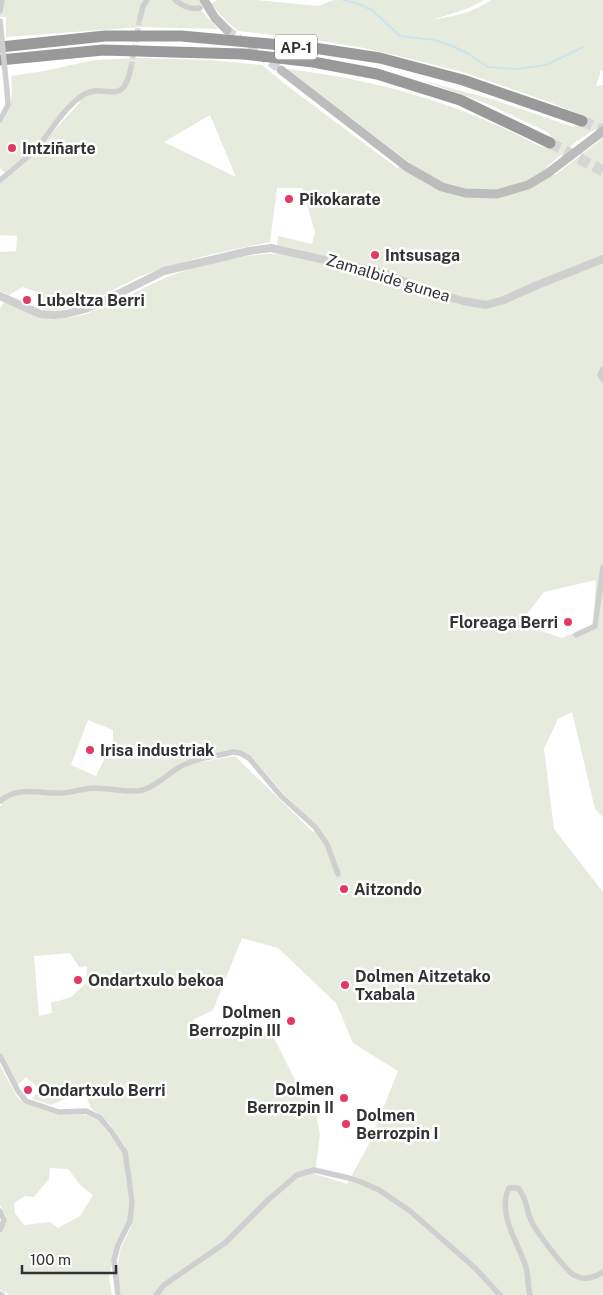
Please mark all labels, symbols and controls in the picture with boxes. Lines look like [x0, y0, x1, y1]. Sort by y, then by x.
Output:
road number: AP-1 [275, 34, 317, 60]
place label: Intziñarte [22, 139, 96, 158]
marker: Intziñarte [6, 142, 18, 154]
place label: Pikokarate [299, 190, 381, 209]
marker: Pikokarate [283, 193, 295, 205]
place label: Intsusaga [385, 246, 460, 265]
marker: Intsusaga [369, 249, 381, 261]
street label: Zamalbide gunea [324, 250, 452, 306]
place label: Lubeltza Berri [37, 291, 145, 310]
marker: Lubeltza Berri [21, 294, 33, 306]
place label: Floreaga Berri [449, 613, 558, 632]
marker: Floreaga Berri [562, 616, 574, 628]
place label: Irisa industriak [100, 741, 214, 760]
marker: Irisa industriak [84, 744, 96, 756]
place label: Aitzondo [354, 880, 422, 899]
marker: Aitzondo [338, 883, 350, 895]
place label: Dolmen Aitzetako Txabala [355, 967, 491, 1004]
place label: Ondartxulo bekoa [88, 971, 224, 990]
marker: Ondartxulo bekoa [72, 974, 84, 986]
marker: Dolmen Aitzetako Txabala [339, 979, 351, 991]
place label: Dolmen Berrozpin III [189, 1003, 281, 1040]
marker: Dolmen Berrozpin III [285, 1015, 297, 1027]
place label: Dolmen Berrozpin II [247, 1080, 334, 1117]
place label: Ondartxulo Berri [38, 1081, 166, 1100]
marker: Ondartxulo Berri [22, 1084, 34, 1096]
marker: Dolmen Berrozpin II [338, 1092, 350, 1104]
place label: Dolmen Berrozpin I [356, 1106, 438, 1143]
marker: Dolmen Berrozpin I [340, 1118, 352, 1130]
scale bar [22, 1242, 116, 1274]
text: 100 m [30, 1251, 71, 1268]

